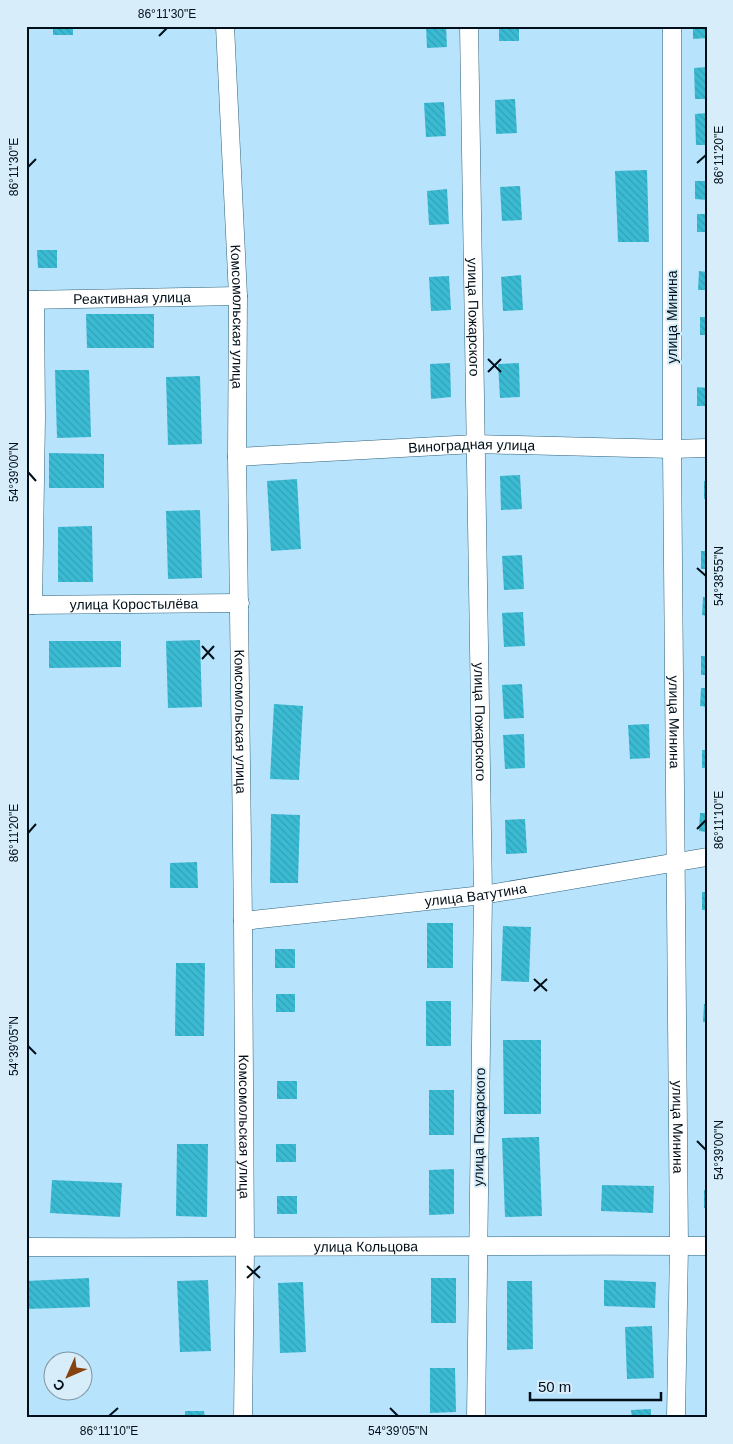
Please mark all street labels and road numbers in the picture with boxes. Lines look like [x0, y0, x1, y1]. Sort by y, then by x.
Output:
street label: Комсомольская улица [228, 244, 246, 389]
street label: улица Пожарского [465, 257, 483, 377]
street label: улица Минина [664, 270, 680, 363]
street label: Реактивная улица [73, 289, 191, 307]
street label: Виноградная улица [408, 436, 536, 456]
street label: улица Коростылёва [70, 595, 199, 613]
street label: Комсомольская улица [231, 649, 249, 794]
street label: улица Пожарского [471, 662, 489, 782]
street label: улица Минина [666, 675, 683, 769]
street label: улица Ватутина [424, 880, 528, 909]
street label: Комсомольская улица [236, 1054, 253, 1199]
street label: улица Пожарского [470, 1067, 488, 1186]
street label: улица Минина [670, 1080, 686, 1174]
street label: улица Кольцова [314, 1238, 418, 1255]

